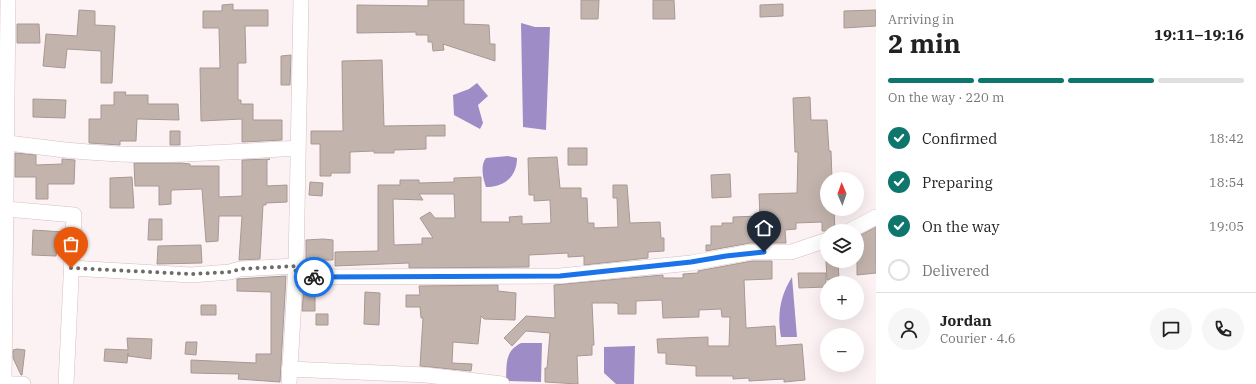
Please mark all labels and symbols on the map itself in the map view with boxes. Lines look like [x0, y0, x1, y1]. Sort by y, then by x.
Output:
north arrow [820, 172, 864, 216]
pin [747, 211, 781, 252]
pin [54, 227, 88, 268]
courier [294, 257, 334, 297]

